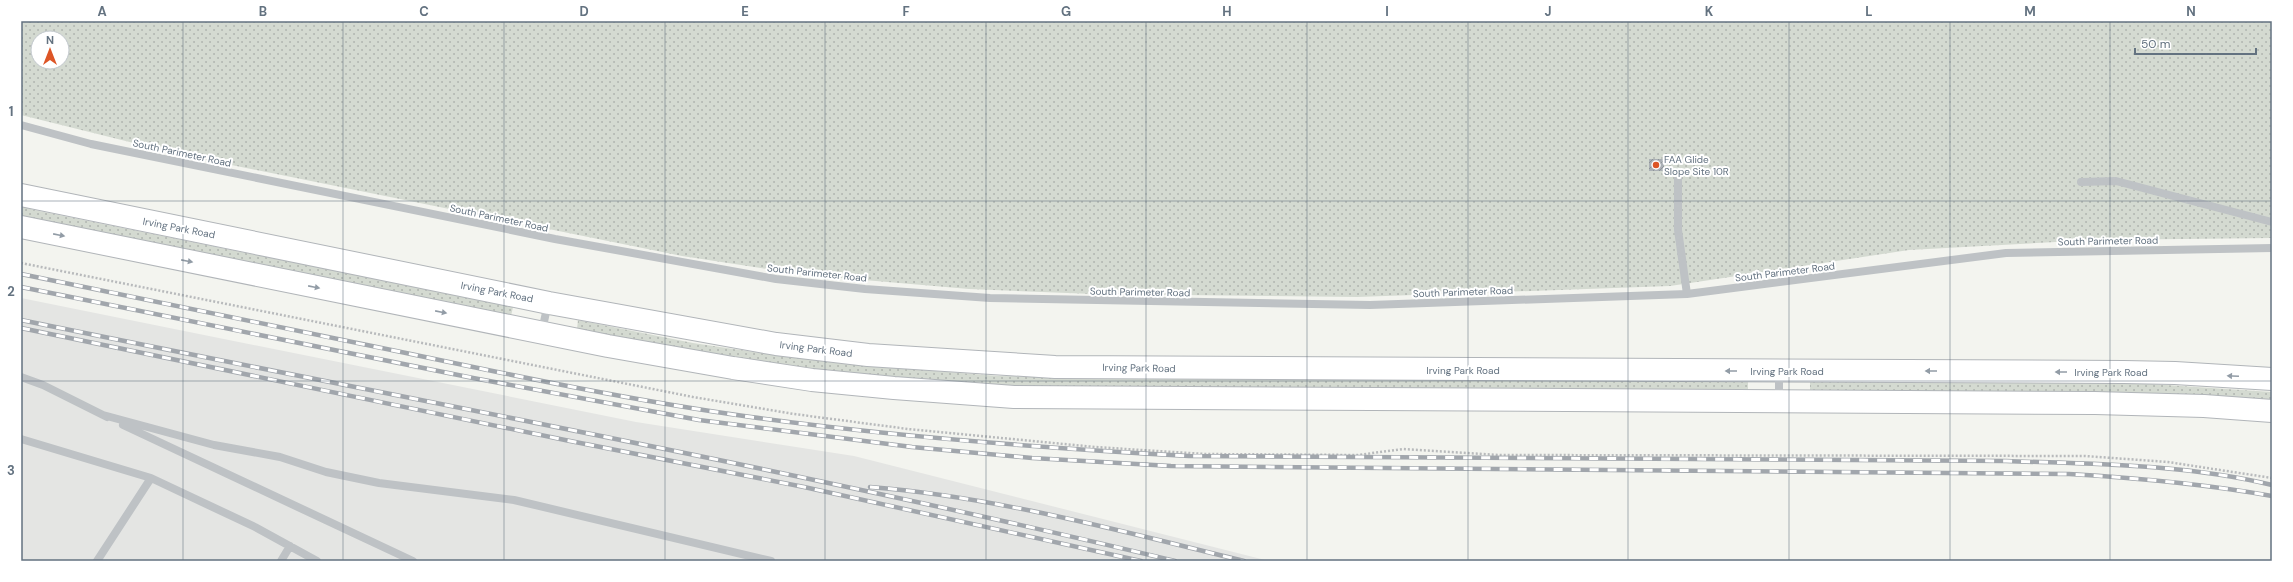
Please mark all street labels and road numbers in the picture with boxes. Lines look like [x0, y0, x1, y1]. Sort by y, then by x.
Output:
street label: South Parimeter Road [132, 136, 232, 170]
street label: South Parimeter Road [449, 201, 549, 235]
street label: Irving Park Road [142, 215, 216, 241]
street label: South Parimeter Road [2058, 234, 2158, 248]
street label: South Parimeter Road [1734, 259, 1836, 285]
street label: South Parimeter Road [766, 261, 868, 285]
street label: Irving Park Road [460, 279, 534, 305]
street label: South Parimeter Road [1413, 284, 1513, 300]
street label: South Parimeter Road [1090, 285, 1190, 299]
street label: Irving Park Road [779, 338, 853, 360]
street label: Irving Park Road [1102, 361, 1176, 375]
street label: Irving Park Road [1426, 364, 1500, 377]
street label: Irving Park Road [1750, 365, 1824, 378]
street label: Irving Park Road [2074, 366, 2148, 379]

